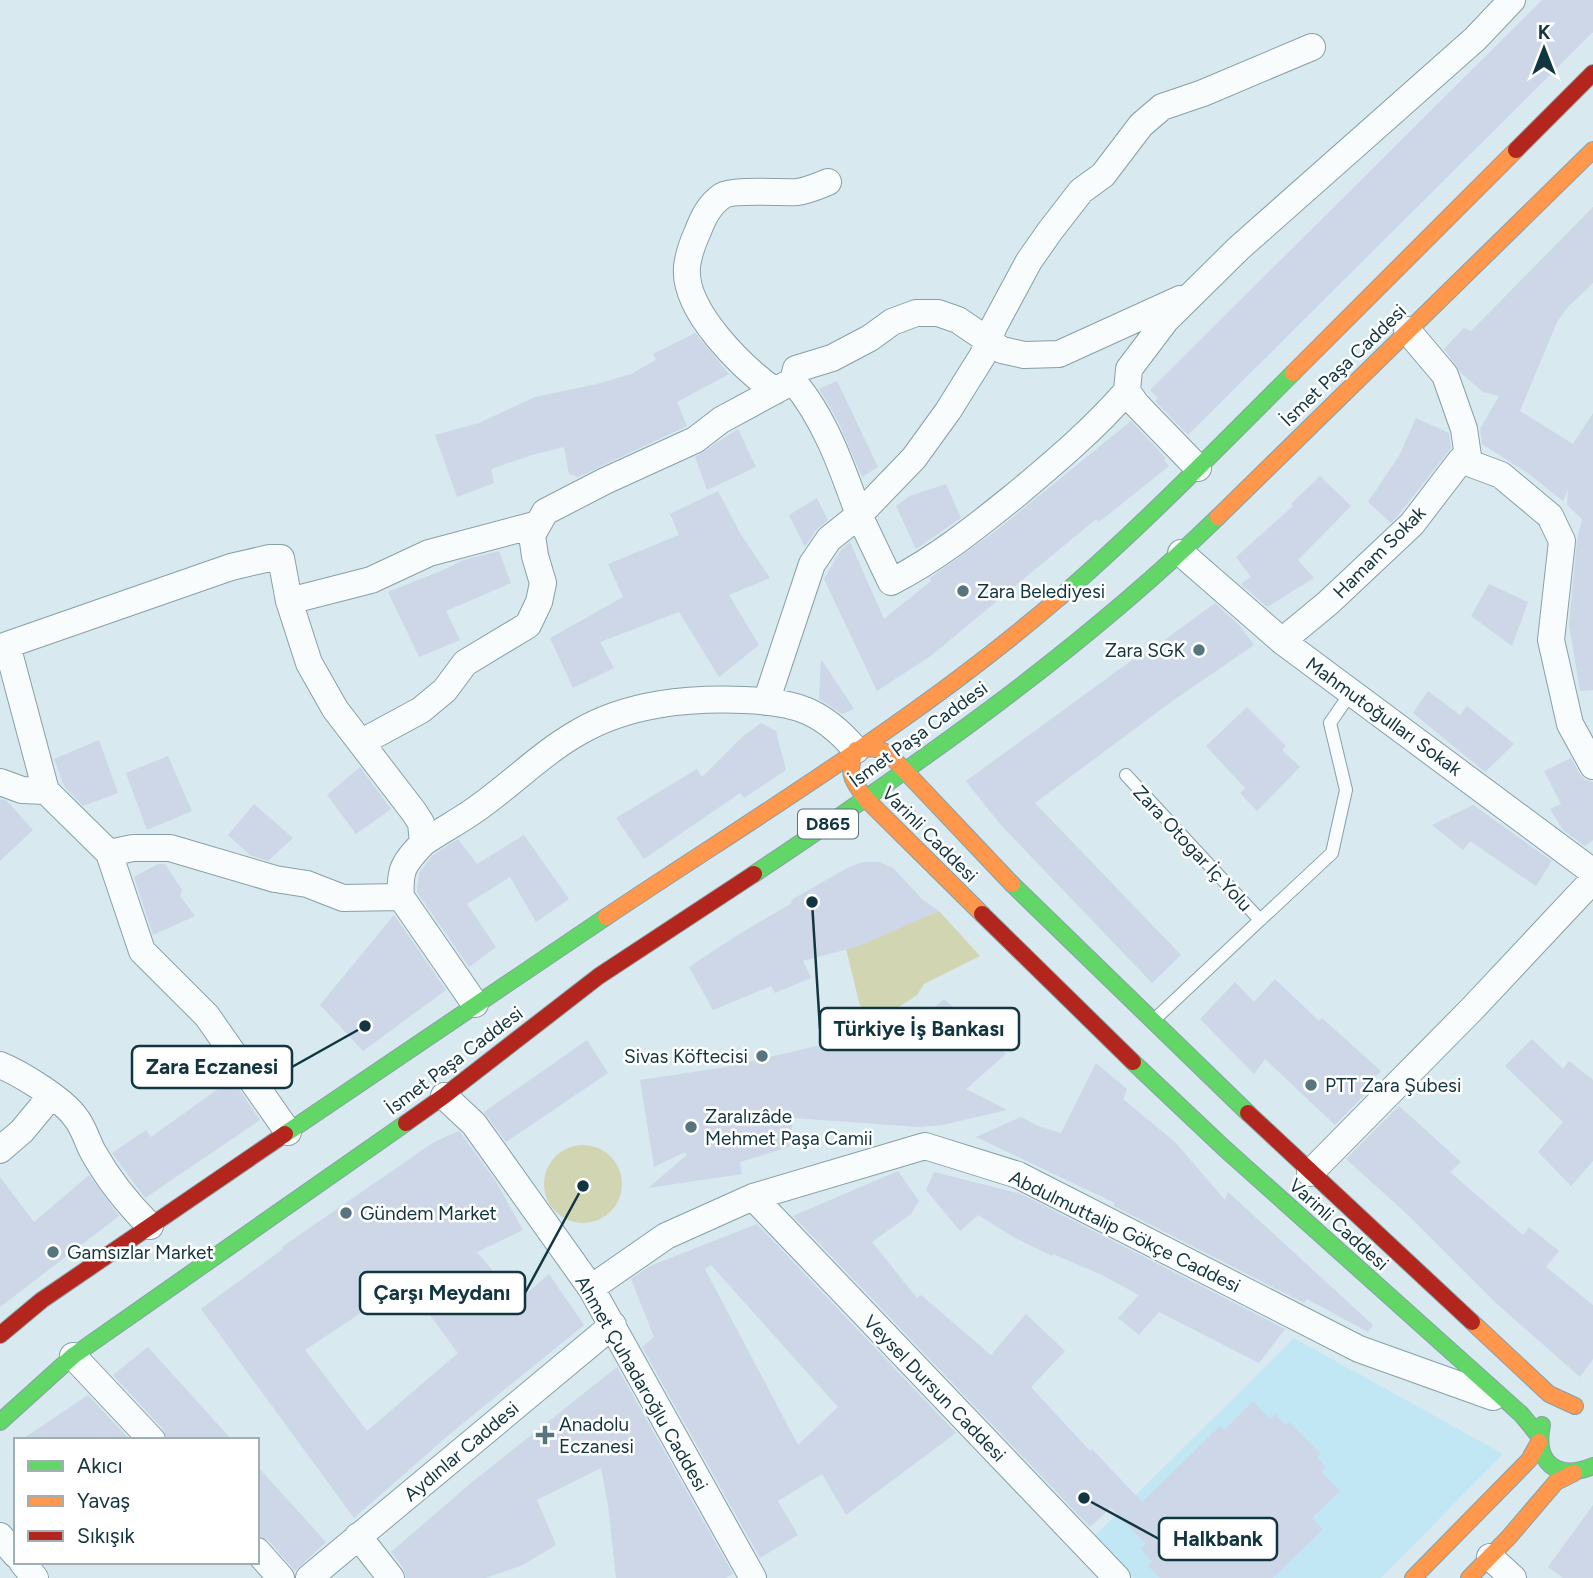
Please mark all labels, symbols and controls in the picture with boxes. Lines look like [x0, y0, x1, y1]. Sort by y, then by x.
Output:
north arrow [1509, 14, 1579, 84]
text: K [1538, 21, 1551, 44]
street label: İsmet Paşa Caddesi [1276, 300, 1411, 431]
street label: Hamam Sokak [1328, 501, 1431, 603]
place label: Zara Belediyesi [977, 580, 1105, 603]
marker: Zara Belediyesi [955, 583, 971, 599]
place label: Zara SGK [1105, 639, 1185, 662]
marker: Zara SGK [1191, 642, 1207, 658]
street label: Mahmutoğulları Sokak [1301, 652, 1467, 781]
street label: İsmet Paşa Caddesi [845, 676, 992, 792]
street label: Zara Otogar İç Yolu [1128, 781, 1257, 916]
street label: Varinli Caddesi [877, 782, 982, 887]
road number: D865 [798, 810, 858, 838]
street label: İsmet Paşa Caddesi [381, 1001, 527, 1119]
callout: Türkiye İş Bankası [820, 1008, 1019, 1050]
text: Türkiye İş Bankası [834, 1016, 1004, 1041]
place label: Sivas Köftecisi [624, 1045, 748, 1068]
callout: Zara Eczanesi [132, 1046, 292, 1088]
marker: Sivas Köftecisi [754, 1048, 770, 1064]
text: Zara Eczanesi [146, 1054, 278, 1079]
place label: PTT Zara Şubesi [1325, 1074, 1461, 1097]
marker: PTT Zara Şubesi [1303, 1077, 1319, 1093]
place label: Zaralızâde Mehmet Paşa Camii [705, 1105, 873, 1150]
marker: Zaralızâde Mehmet Paşa Camii [683, 1119, 699, 1135]
street label: Abdulmuttalip Gökçe Caddesi [1005, 1165, 1244, 1298]
street label: Varinli Caddesi [1284, 1174, 1393, 1275]
place label: Gündem Market [360, 1202, 497, 1225]
marker: Gündem Market [338, 1205, 354, 1221]
place label: Gamsızlar Market [67, 1241, 214, 1264]
marker: Gamsızlar Market [45, 1244, 61, 1260]
callout: Çarşı Meydanı [360, 1272, 525, 1314]
street label: Ahmet Çuhadaroğlu Caddesi [570, 1272, 713, 1495]
text: Çarşı Meydanı [373, 1280, 511, 1305]
street label: Veysel Dursun Caddesi [859, 1310, 1011, 1466]
street label: Aydınlar Caddesi [399, 1397, 523, 1506]
place label: Anadolu Eczanesi [559, 1413, 634, 1458]
marker: Anadolu Eczanesi [537, 1427, 553, 1443]
legend [14, 1438, 259, 1564]
text: Akıcı [77, 1453, 123, 1478]
text: Yavaş [77, 1488, 130, 1513]
callout: Halkbank [1159, 1518, 1277, 1560]
text: Sıkışık [77, 1523, 136, 1548]
text: Halkbank [1173, 1526, 1264, 1551]

